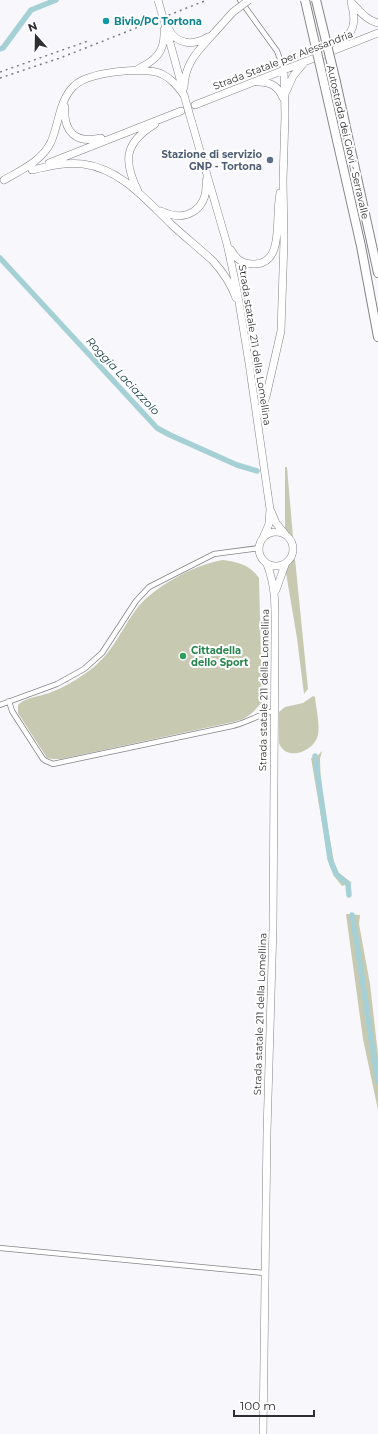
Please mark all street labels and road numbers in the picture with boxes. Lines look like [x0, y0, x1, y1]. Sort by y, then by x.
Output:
street label: Strada Statale per Alessandria [211, 27, 355, 93]
street label: Autostrada dei Giovi - Serravalle [324, 64, 372, 220]
street label: Strada statale 211 della Lomellina [236, 264, 274, 426]
street label: Strada statale 211 della Lomellina [256, 609, 272, 771]
street label: Strada statale 211 della Lomellina [251, 933, 269, 1095]

